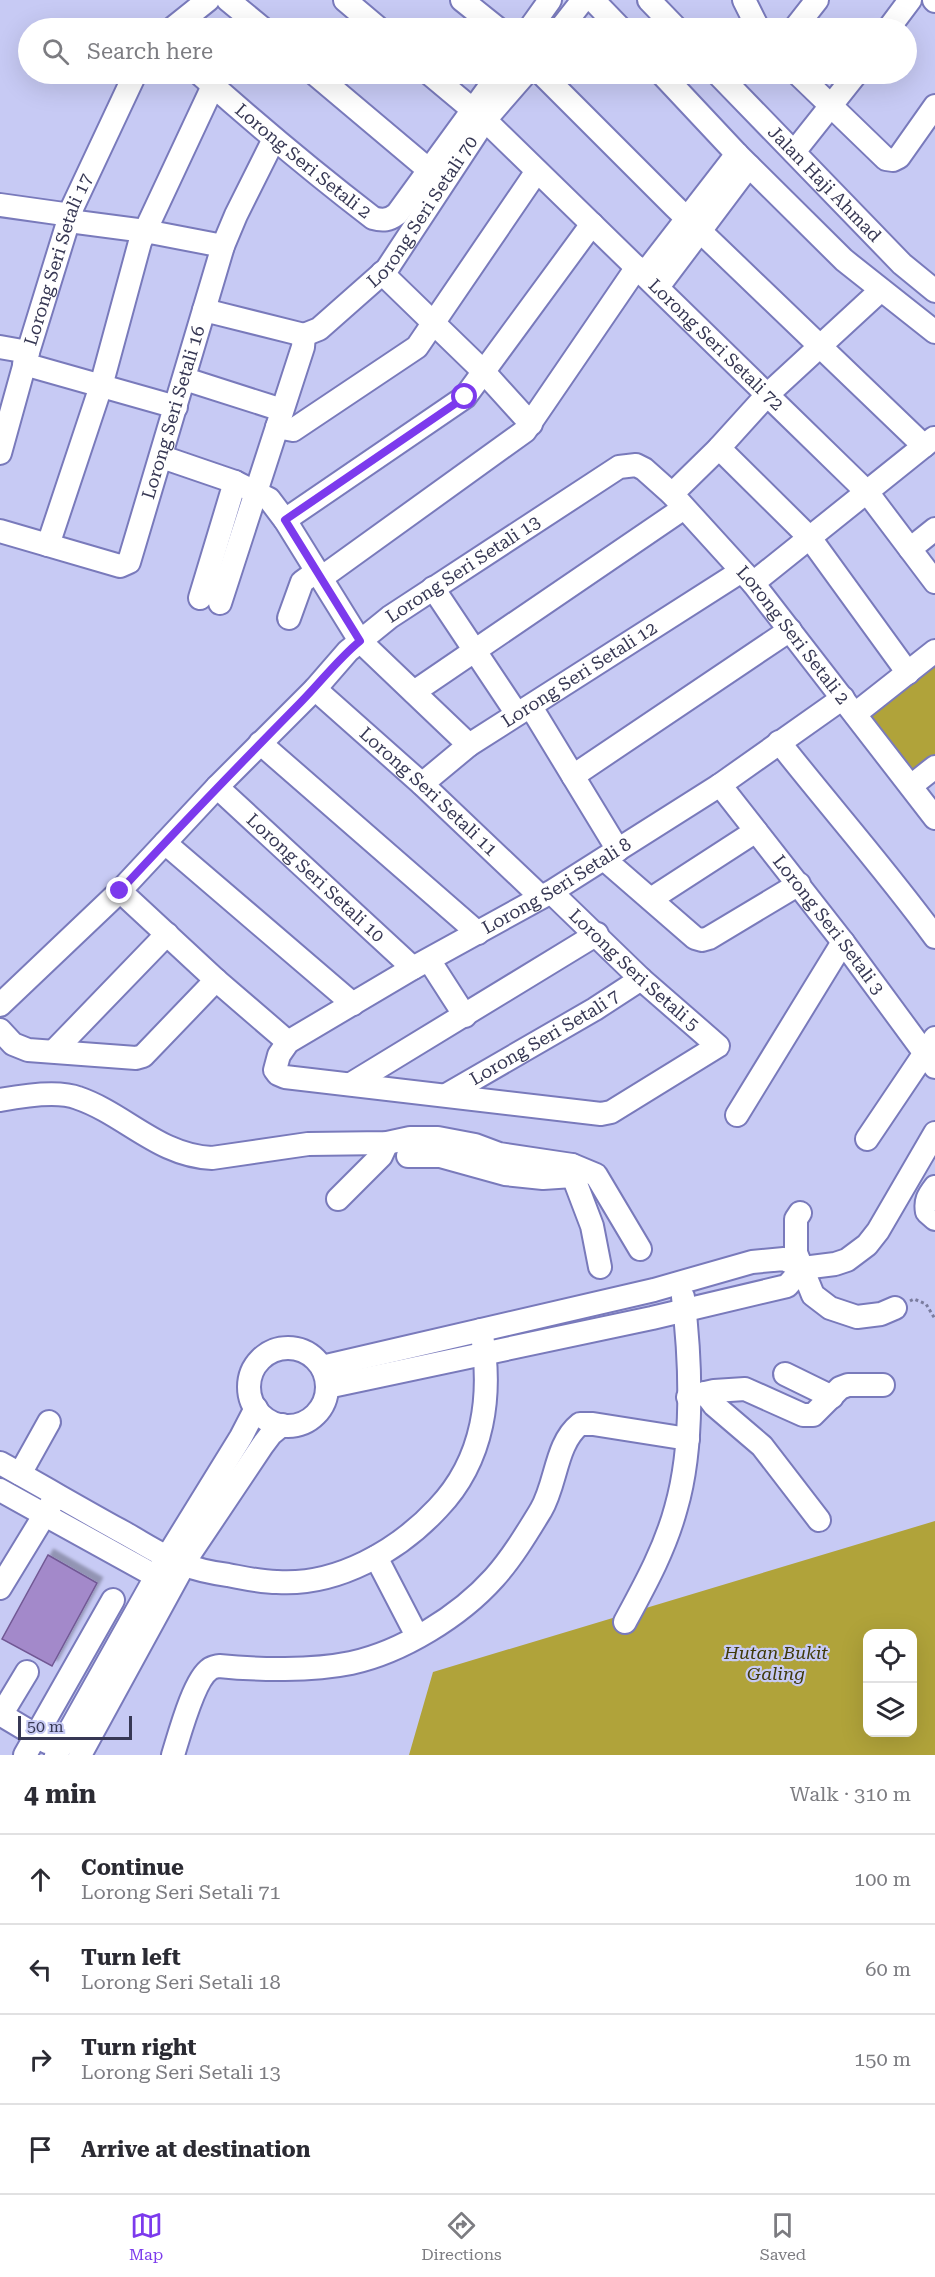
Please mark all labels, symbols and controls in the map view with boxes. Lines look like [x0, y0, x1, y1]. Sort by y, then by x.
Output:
search box [18, 18, 917, 84]
icon: search [39, 35, 72, 68]
text: Search here [87, 39, 213, 64]
street label: Lorong Seri Setali 2 [231, 99, 376, 223]
street label: Jalan Haji Ahmad [764, 121, 886, 246]
street label: Lorong Seri Setali 70 [363, 132, 482, 292]
street label: Lorong Seri Setali 17 [20, 170, 97, 348]
street label: Lorong Seri Setali 72 [644, 274, 788, 415]
street label: Lorong Seri Setali 16 [137, 323, 209, 501]
route start [451, 383, 477, 409]
street label: Lorong Seri Setali 13 [382, 511, 544, 627]
street label: Lorong Seri Setali 2 [733, 561, 854, 708]
street label: Lorong Seri Setali 12 [498, 617, 661, 731]
street label: Lorong Seri Setali 11 [356, 723, 502, 860]
street label: Lorong Seri Setali 10 [243, 809, 389, 946]
street label: Lorong Seri Setali 8 [478, 833, 635, 938]
street label: Lorong Seri Setali 3 [769, 851, 889, 998]
route end [106, 877, 132, 903]
street label: Lorong Seri Setali 5 [565, 904, 704, 1035]
street label: Lorong Seri Setali 7 [466, 985, 623, 1089]
map controls [863, 1629, 917, 1737]
button: locate [863, 1629, 917, 1683]
park label: Hutan Bukit Galing [723, 1642, 828, 1684]
button: layers [863, 1683, 917, 1737]
scale bar [18, 1713, 132, 1740]
text: 50 m [27, 1717, 64, 1736]
text: 4 min [24, 1779, 96, 1809]
text: Walk · 310 m [790, 1782, 911, 1806]
text: Continue [81, 1855, 184, 1880]
icon: ahead [24, 1863, 57, 1896]
text: 100 m [854, 1867, 911, 1891]
text: Lorong Seri Setali 71 [81, 1880, 281, 1904]
text: Turn left [81, 1945, 181, 1970]
icon: left [24, 1953, 57, 1986]
text: 60 m [865, 1957, 911, 1981]
text: Lorong Seri Setali 18 [81, 1970, 281, 1994]
text: Turn right [81, 2035, 196, 2060]
icon: right [24, 2043, 57, 2076]
text: 150 m [854, 2047, 911, 2071]
text: Lorong Seri Setali 13 [81, 2060, 281, 2084]
icon: arrive [24, 2133, 57, 2166]
text: Arrive at destination [81, 2137, 310, 2162]
tab: Map [129, 2209, 163, 2264]
tab: Directions [421, 2209, 502, 2264]
tab: Saved [760, 2209, 806, 2264]

